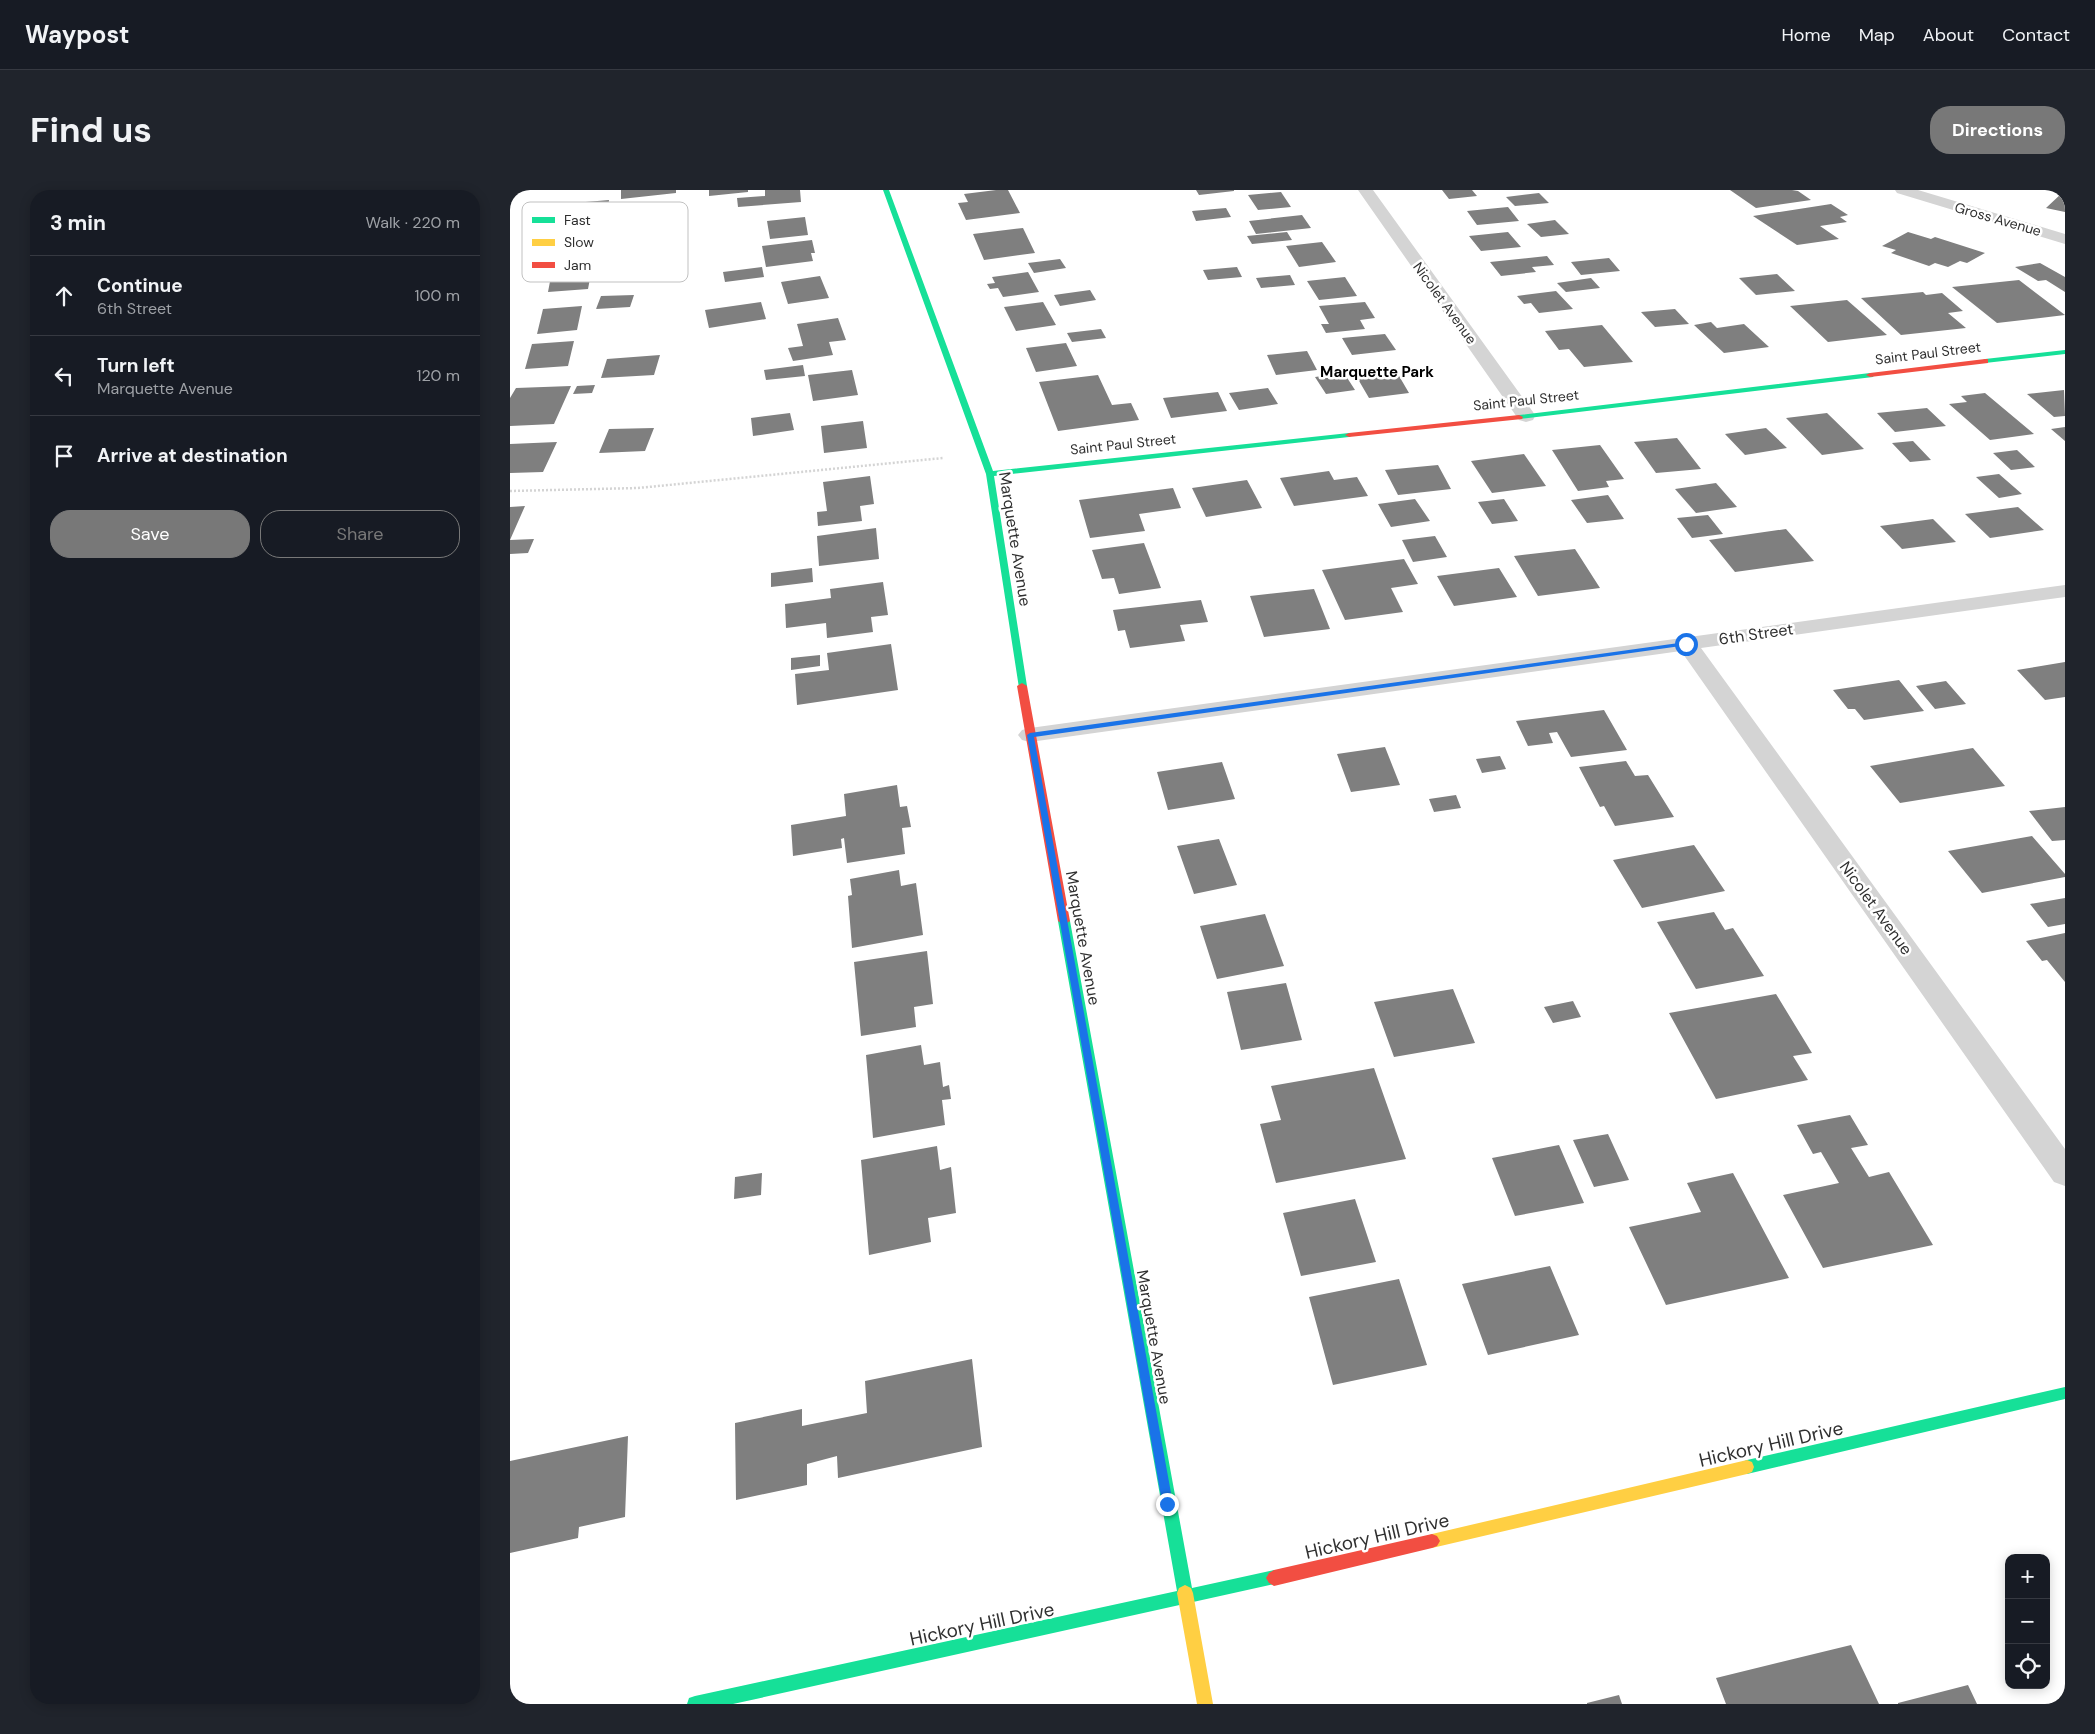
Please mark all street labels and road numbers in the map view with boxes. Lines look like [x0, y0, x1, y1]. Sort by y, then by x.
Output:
street label: Gross Avenue [1953, 198, 2043, 240]
street label: Nicolet Avenue [1409, 258, 1481, 348]
street label: Saint Paul Street [1874, 338, 1982, 368]
street label: Saint Paul Street [1472, 385, 1580, 415]
street label: Saint Paul Street [1069, 429, 1177, 459]
street label: Marquette Avenue [994, 470, 1036, 608]
street label: 6th Street [1717, 618, 1795, 650]
street label: Nicolet Avenue [1835, 857, 1917, 959]
street label: Marquette Avenue [1061, 869, 1105, 1007]
street label: Marquette Avenue [1132, 1268, 1176, 1406]
street label: Hickory Hill Drive [1696, 1415, 1846, 1473]
street label: Hickory Hill Drive [1302, 1507, 1452, 1565]
street label: Hickory Hill Drive [907, 1596, 1057, 1652]

